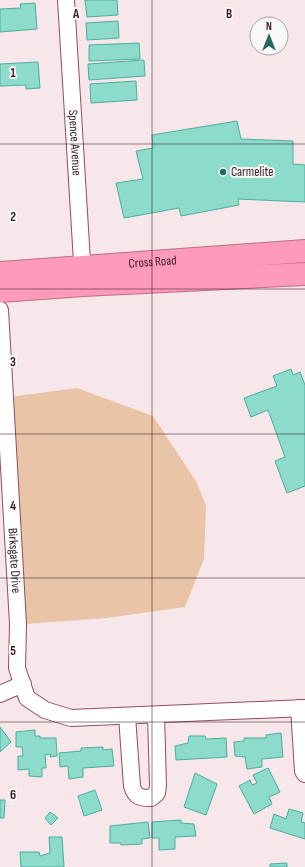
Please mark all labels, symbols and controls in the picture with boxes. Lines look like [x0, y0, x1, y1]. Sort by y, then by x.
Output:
text: A [72, 6, 80, 22]
text: B [226, 6, 232, 22]
north arrow [249, 16, 289, 56]
text: N [266, 20, 272, 33]
text: 1 [10, 65, 16, 81]
street label: Spence Avenue [65, 109, 85, 176]
place label: Carmelite [231, 164, 274, 180]
marker: Carmelite [218, 167, 228, 177]
text: 2 [10, 209, 16, 225]
street label: Cross Road [128, 252, 177, 272]
text: 3 [10, 354, 16, 370]
text: 4 [10, 498, 16, 514]
street label: Birksgate Drive [5, 528, 24, 594]
text: 5 [10, 643, 16, 659]
text: 6 [10, 787, 16, 803]

